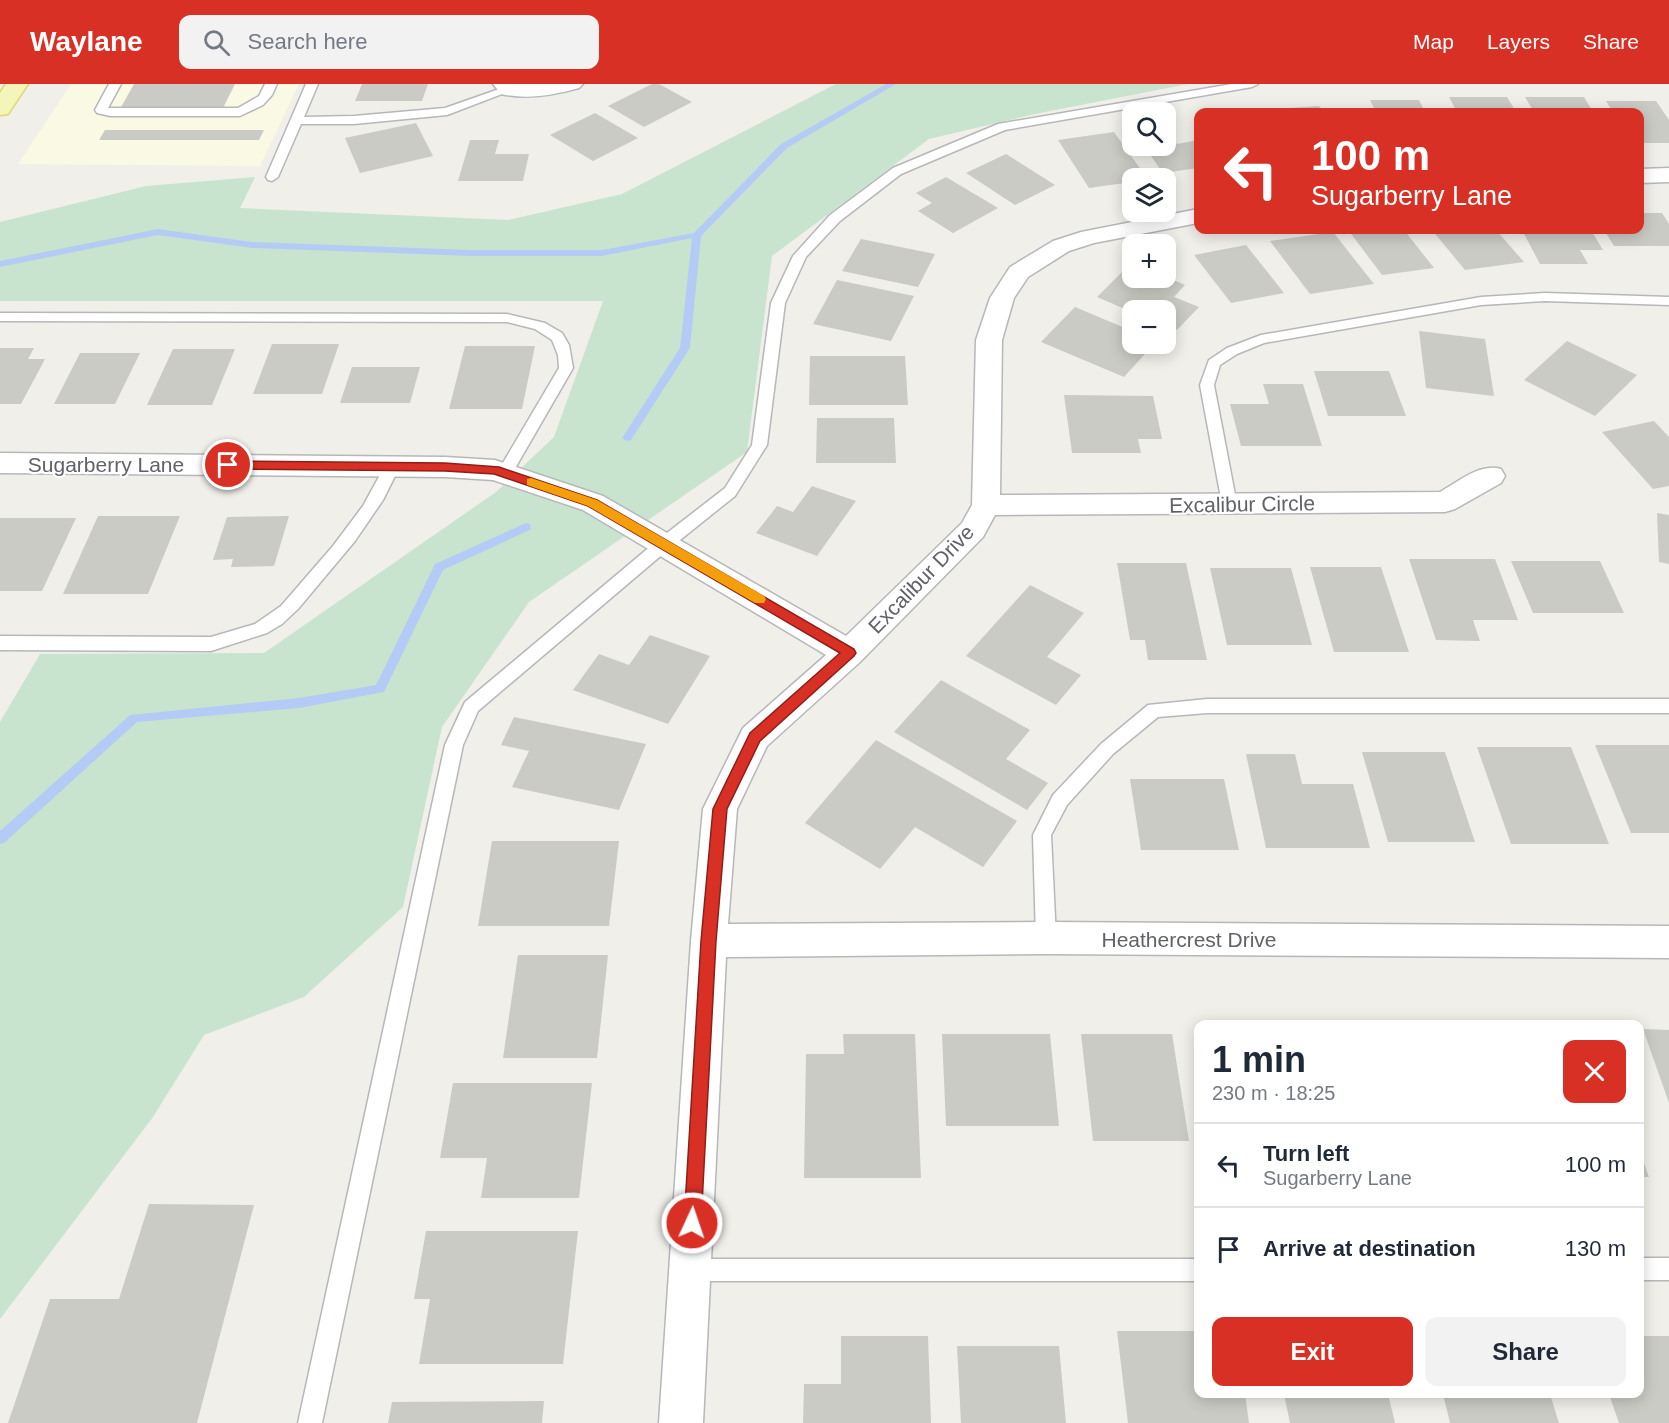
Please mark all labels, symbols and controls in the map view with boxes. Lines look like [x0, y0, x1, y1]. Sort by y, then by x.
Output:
search box [179, 15, 599, 69]
text: Waylane [30, 26, 143, 57]
icon: search [200, 26, 233, 59]
text: Search here [248, 29, 367, 54]
text: Map [1413, 30, 1454, 53]
text: Layers [1487, 30, 1550, 53]
text: Share [1583, 30, 1639, 53]
map controls [1122, 102, 1176, 354]
button: search [1122, 102, 1176, 156]
icon: left [1212, 132, 1290, 210]
text: 100 m [1311, 132, 1430, 179]
button: layers [1122, 168, 1176, 222]
text: Sugarberry Lane [1311, 181, 1512, 211]
button: + [1122, 234, 1176, 288]
button: − [1122, 300, 1176, 354]
pin [202, 439, 253, 490]
icon: arrive [211, 448, 244, 481]
street label: Sugarberry Lane [28, 453, 184, 476]
street label: Excalibur Circle [1169, 491, 1315, 517]
street label: Excalibur Drive [864, 520, 978, 638]
street label: Heathercrest Drive [1101, 928, 1277, 951]
text: 1 min [1212, 1039, 1306, 1080]
button: close [1563, 1040, 1626, 1103]
text: 230 m · 18:25 [1212, 1082, 1335, 1104]
text: Turn left [1263, 1141, 1349, 1166]
icon: left [1212, 1149, 1245, 1182]
text: 100 m [1565, 1152, 1626, 1177]
text: Sugarberry Lane [1263, 1167, 1412, 1189]
position arrow [660, 1191, 724, 1255]
icon: arrive [1212, 1233, 1245, 1266]
text: Arrive at destination [1263, 1236, 1476, 1261]
text: 130 m [1565, 1236, 1626, 1261]
button: Exit [1212, 1317, 1413, 1386]
button: Share [1425, 1317, 1626, 1386]

